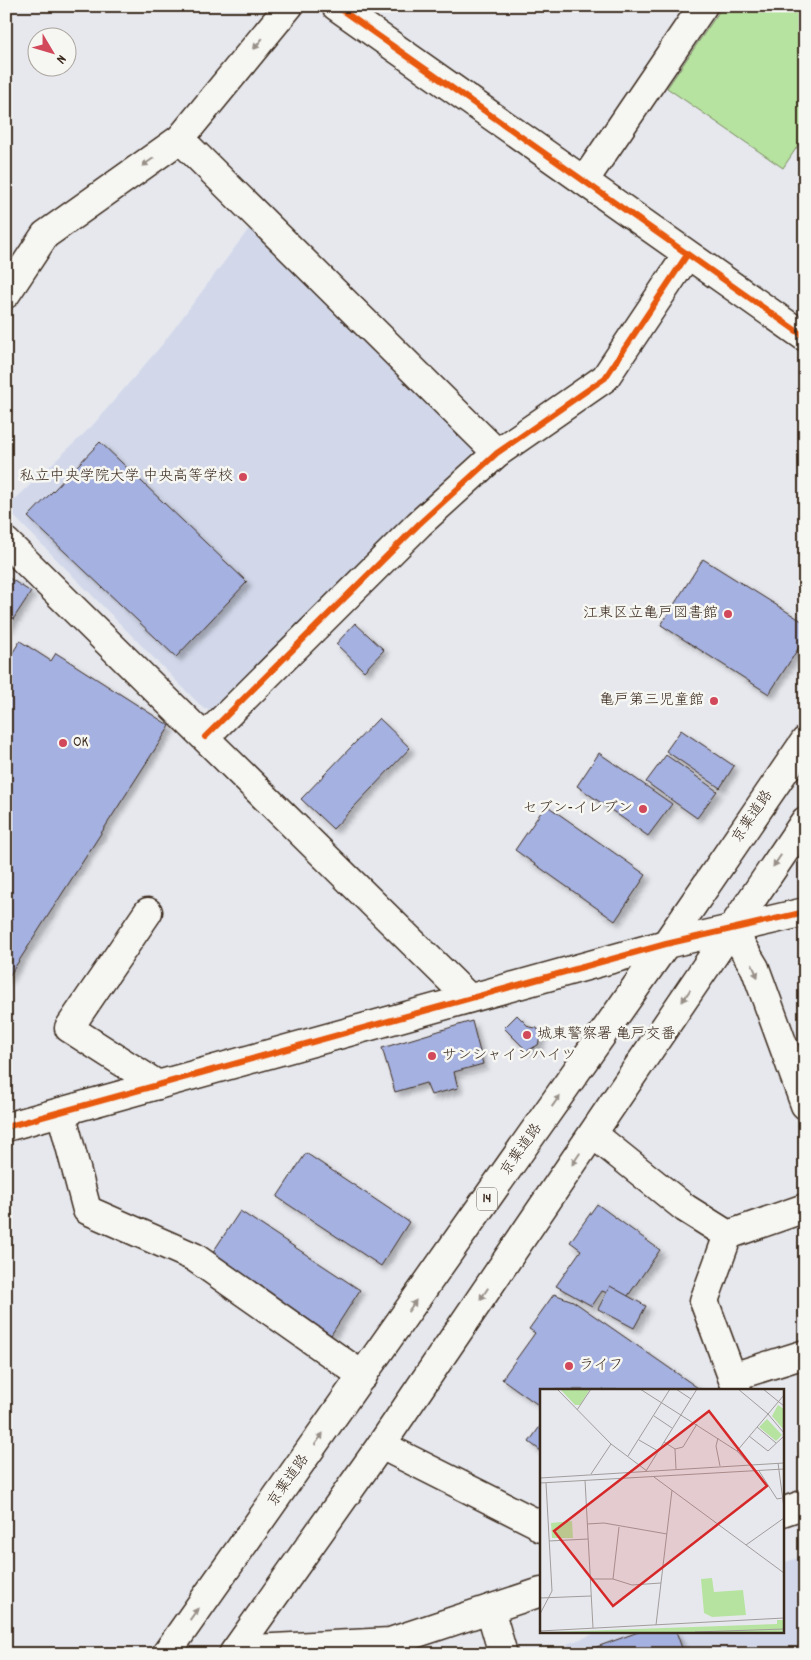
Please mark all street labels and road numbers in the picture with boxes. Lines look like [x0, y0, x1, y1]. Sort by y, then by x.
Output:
street label: 京葉道路 [727, 786, 779, 848]
street label: 京葉道路 [496, 1119, 548, 1181]
road number: 14 [477, 1188, 497, 1210]
street label: 京葉道路 [263, 1450, 315, 1512]

